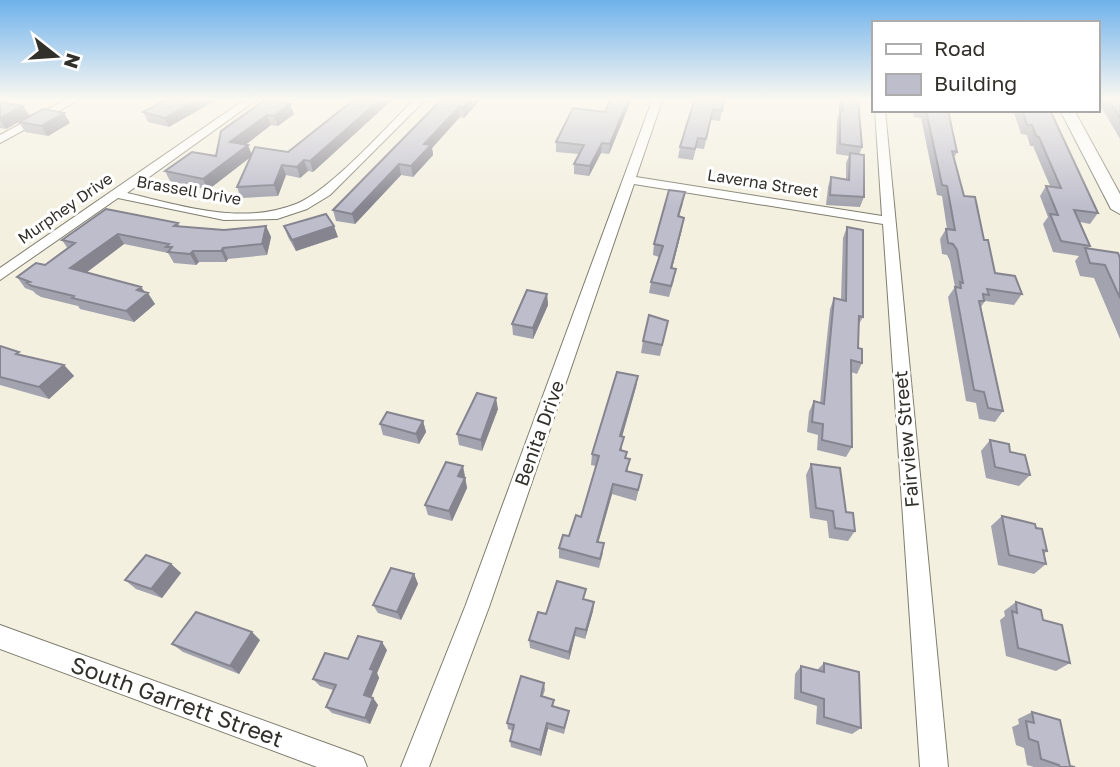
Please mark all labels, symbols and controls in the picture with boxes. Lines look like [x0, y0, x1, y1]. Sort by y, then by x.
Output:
north arrow [21, 21, 91, 91]
legend [872, 21, 1099, 112]
text: Road [934, 35, 985, 61]
text: N [60, 51, 86, 71]
text: Building [934, 70, 1017, 96]
street label: Laverna Street [706, 164, 820, 202]
street label: Murphey Drive [14, 168, 116, 248]
street label: Brassell Drive [135, 171, 243, 209]
street label: Fairview Street [888, 369, 923, 509]
street label: Benita Drive [509, 377, 568, 489]
street label: South Garrett Street [67, 650, 287, 752]

